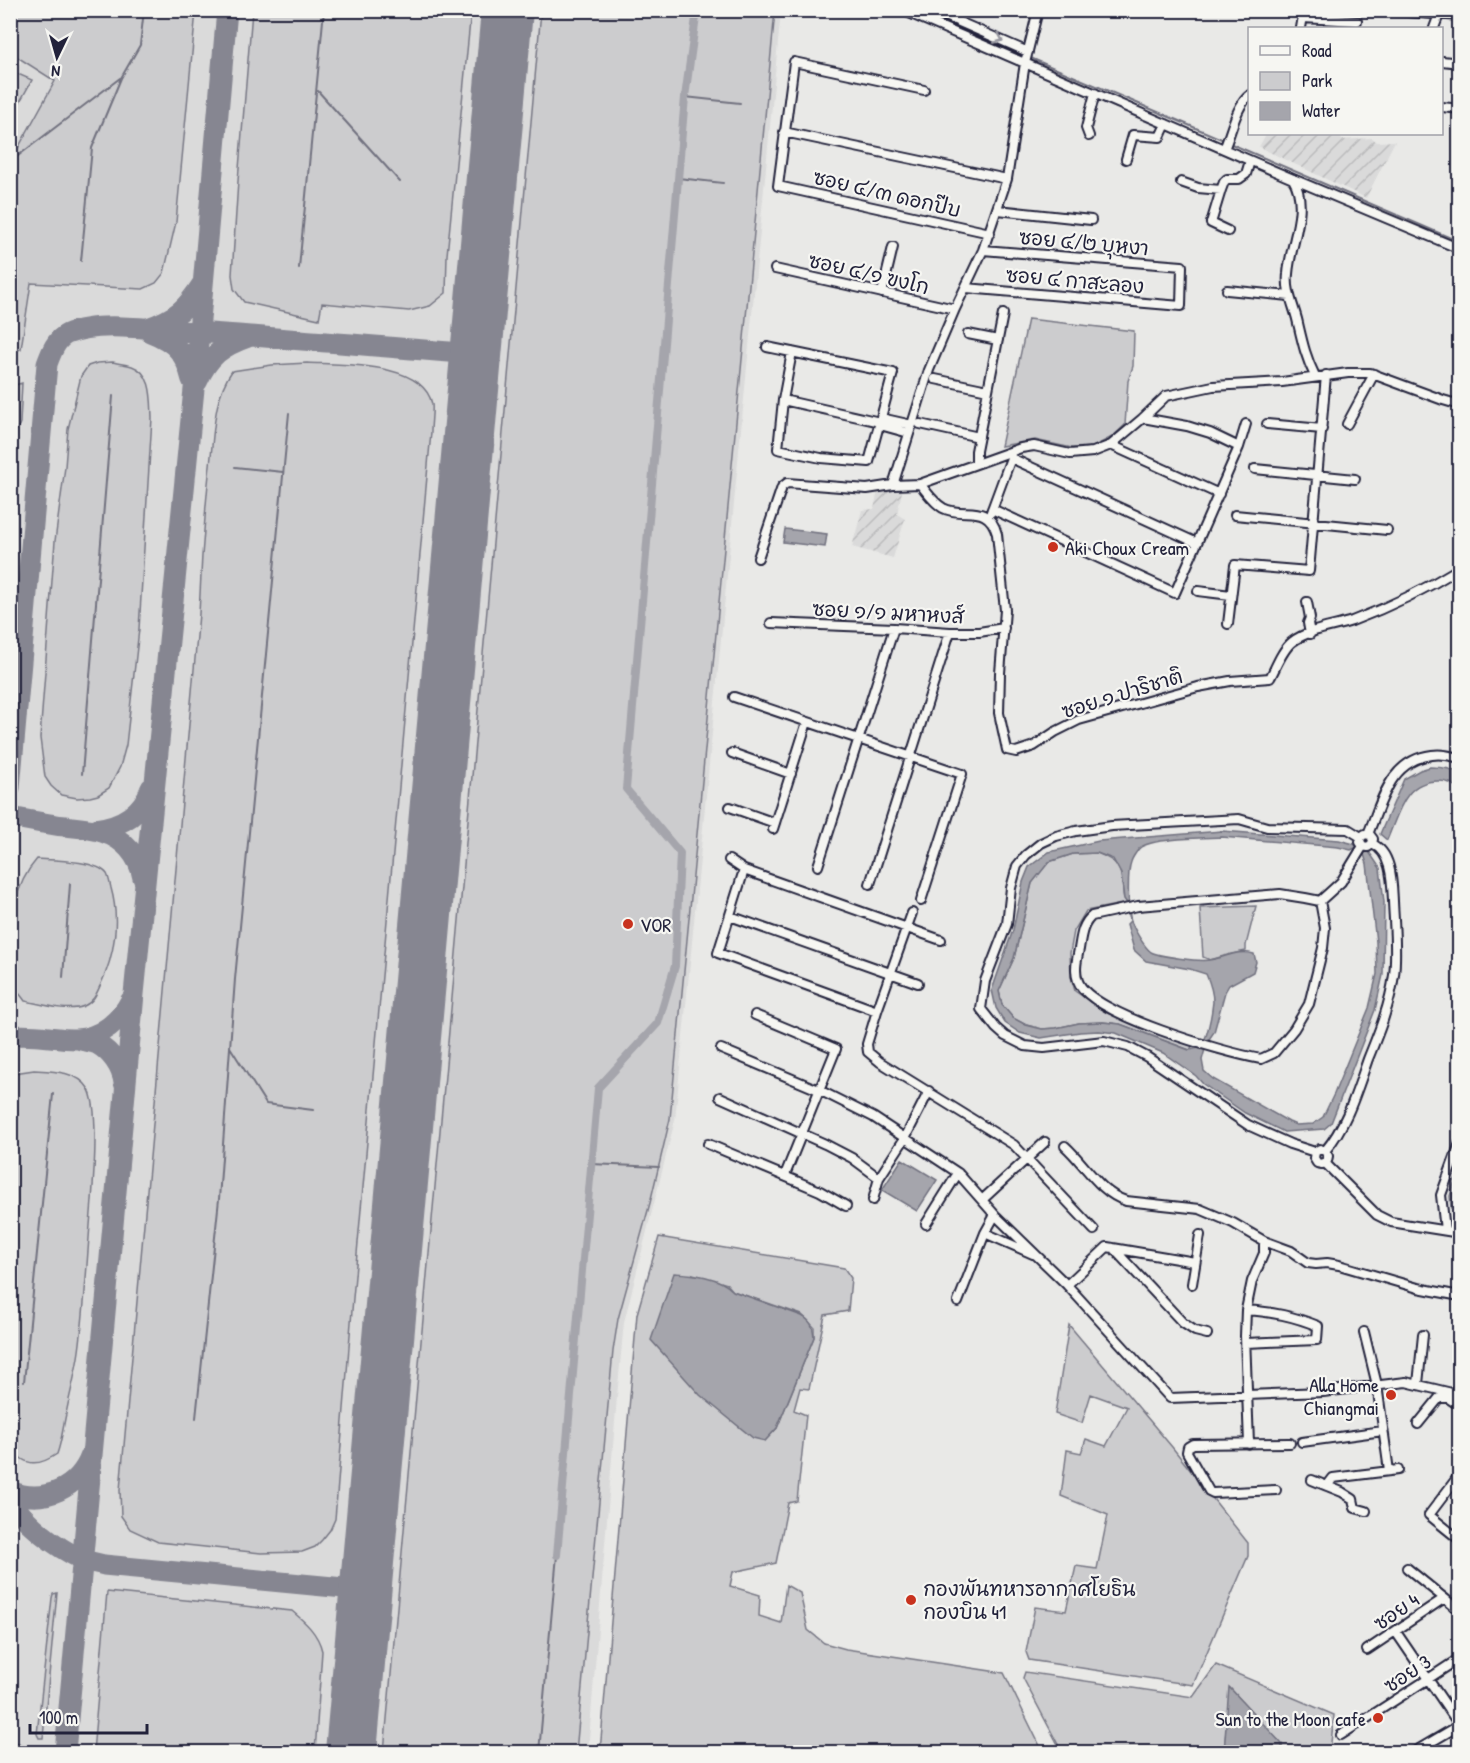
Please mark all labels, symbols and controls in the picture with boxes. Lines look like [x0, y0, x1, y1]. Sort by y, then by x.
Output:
north arrow [27, 27, 87, 87]
legend [1248, 27, 1443, 135]
one-way arrow [993, 32, 1004, 44]
text: Road [1302, 38, 1332, 63]
text: N [50, 61, 61, 83]
text: Park [1302, 68, 1333, 93]
text: Water [1302, 98, 1340, 123]
street label: ซอย ๔/๓ ดอกปีบ [811, 163, 963, 223]
street label: ซอย ๔/๒ บุหงา [1018, 223, 1150, 264]
street label: ซอย ๔/๑ ฃงโก [806, 246, 932, 300]
street label: ซอย ๔ กาสะลอง [1005, 261, 1145, 299]
place label: Aki Choux Cream [1065, 534, 1189, 561]
marker: Aki Choux Cream [1046, 540, 1060, 554]
street label: ซอย ๑/๑ มหาหงส์ [812, 595, 966, 630]
street label: ซอย ๑ ปาริชาติ [1058, 662, 1186, 724]
place label: VOR [640, 911, 671, 938]
marker: VOR [621, 917, 635, 931]
place label: Alla Home Chiangmai [1303, 1371, 1379, 1421]
marker: Alla Home Chiangmai [1384, 1388, 1398, 1402]
place label: กองพันทหารอากาศโยธิน กองบิน 41 [923, 1575, 1136, 1625]
street label: ซอย 4 [1368, 1586, 1424, 1636]
marker: กองพันทหารอากาศโยธิน กองบิน 41 [904, 1593, 918, 1607]
street label: ซอย 3 [1378, 1648, 1436, 1698]
scale bar [30, 1697, 147, 1735]
text: 100 m [39, 1705, 78, 1730]
place label: Sun to the Moon cafe [1215, 1705, 1366, 1732]
marker: Sun to the Moon cafe [1371, 1711, 1385, 1725]

